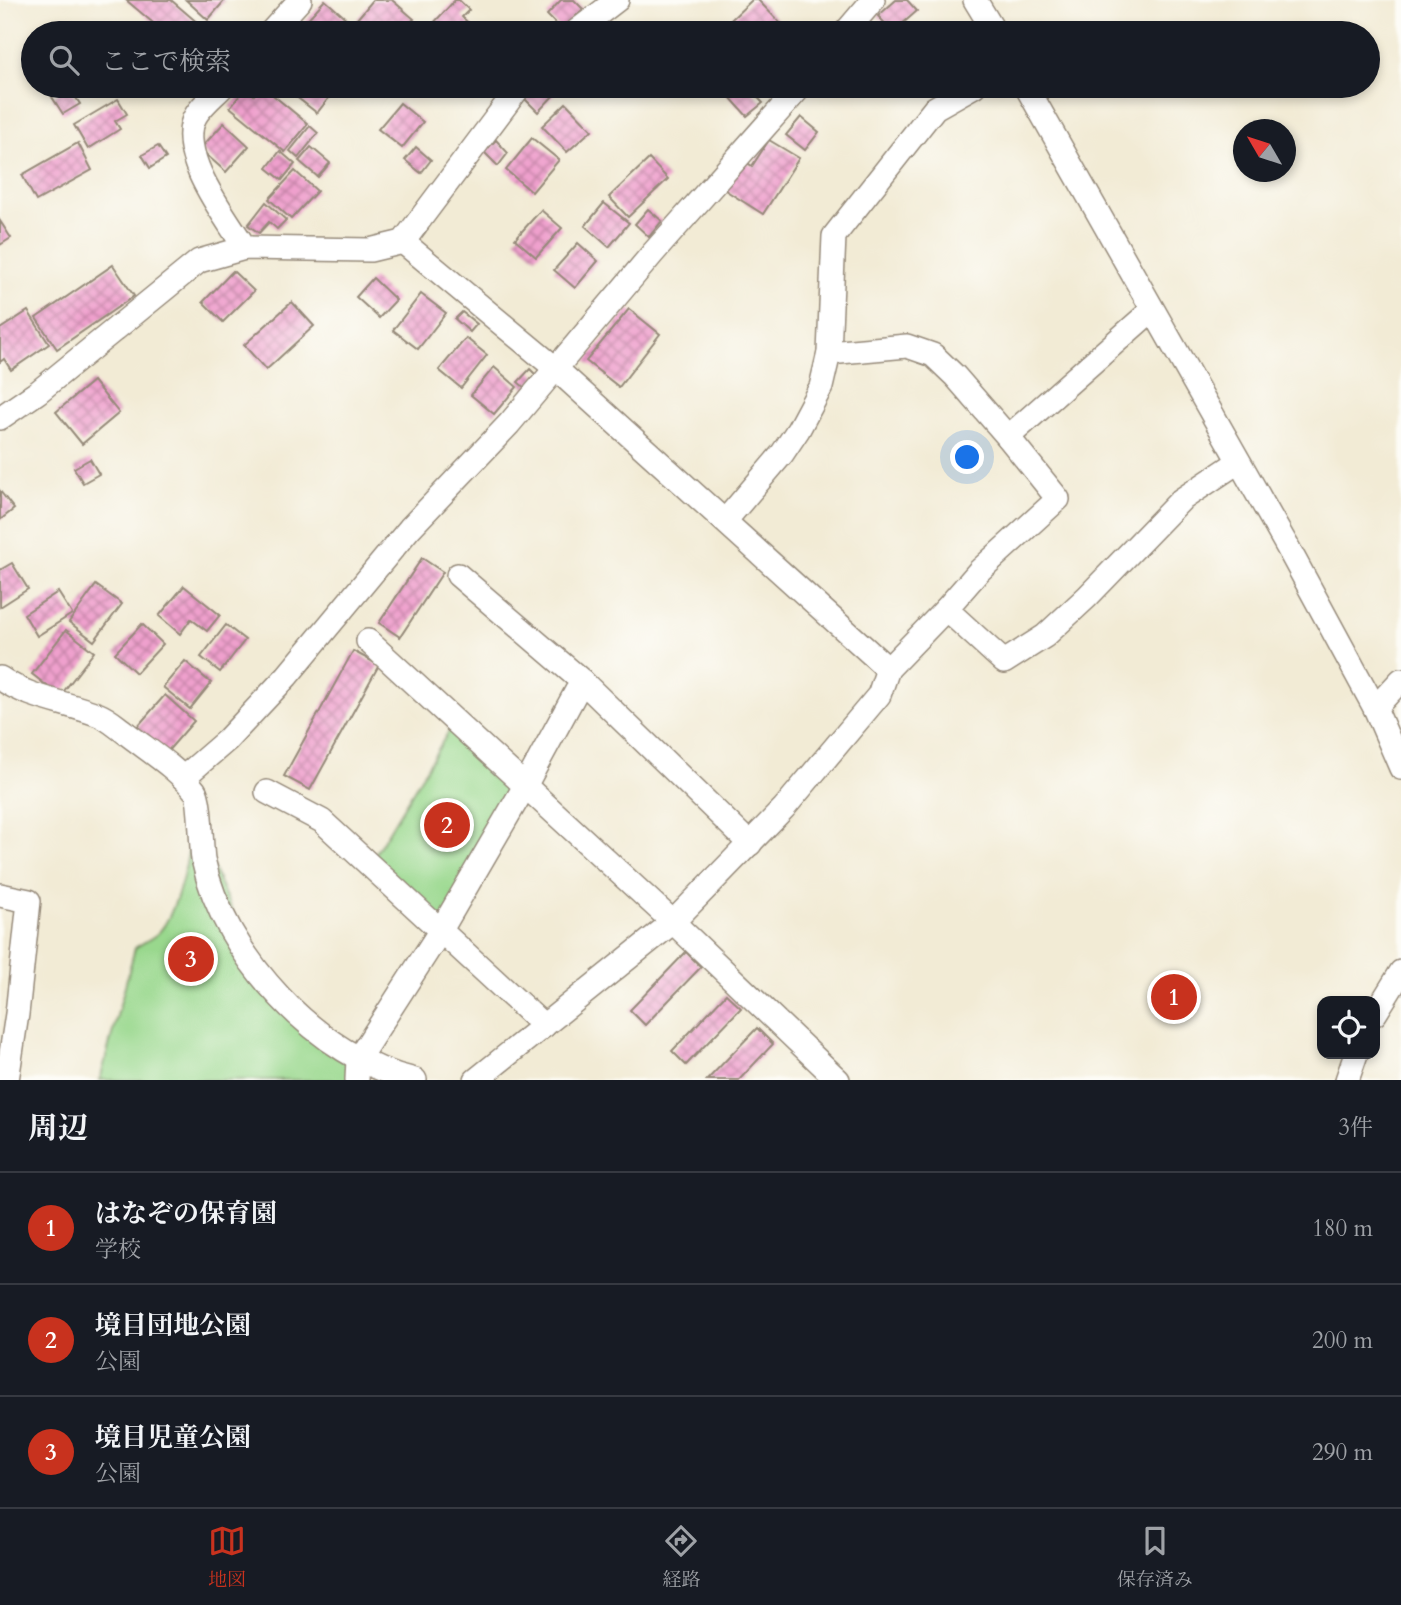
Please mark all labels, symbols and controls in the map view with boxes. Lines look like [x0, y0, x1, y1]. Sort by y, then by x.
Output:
search box [21, 21, 1380, 98]
icon: search [45, 41, 83, 79]
text: ここで検索 [101, 44, 231, 79]
north arrow [1233, 119, 1296, 182]
your location [950, 440, 984, 474]
pin: 2 [424, 799, 470, 851]
pin: 3 [168, 933, 214, 985]
pin: 1 [1151, 971, 1197, 1023]
map controls [1317, 996, 1380, 1059]
button: locate [1317, 996, 1380, 1059]
text: 周辺 [28, 1108, 88, 1149]
text: 3件 [1338, 1112, 1373, 1143]
text: はなぞの保育園 [95, 1196, 277, 1231]
text: 1 [45, 1213, 57, 1244]
text: 180 m [1312, 1213, 1373, 1244]
text: 学校 [95, 1234, 141, 1265]
text: 境目団地公園 [95, 1308, 251, 1343]
text: 2 [45, 1325, 57, 1356]
text: 200 m [1312, 1325, 1373, 1356]
text: 公園 [95, 1346, 141, 1377]
text: 境目児童公園 [95, 1420, 251, 1455]
text: 3 [45, 1437, 57, 1468]
text: 290 m [1312, 1437, 1373, 1468]
text: 公園 [95, 1458, 141, 1489]
tab: 地図 [208, 1522, 246, 1593]
tab: 経路 [662, 1522, 701, 1593]
tab: 保存済み [1117, 1522, 1193, 1593]

